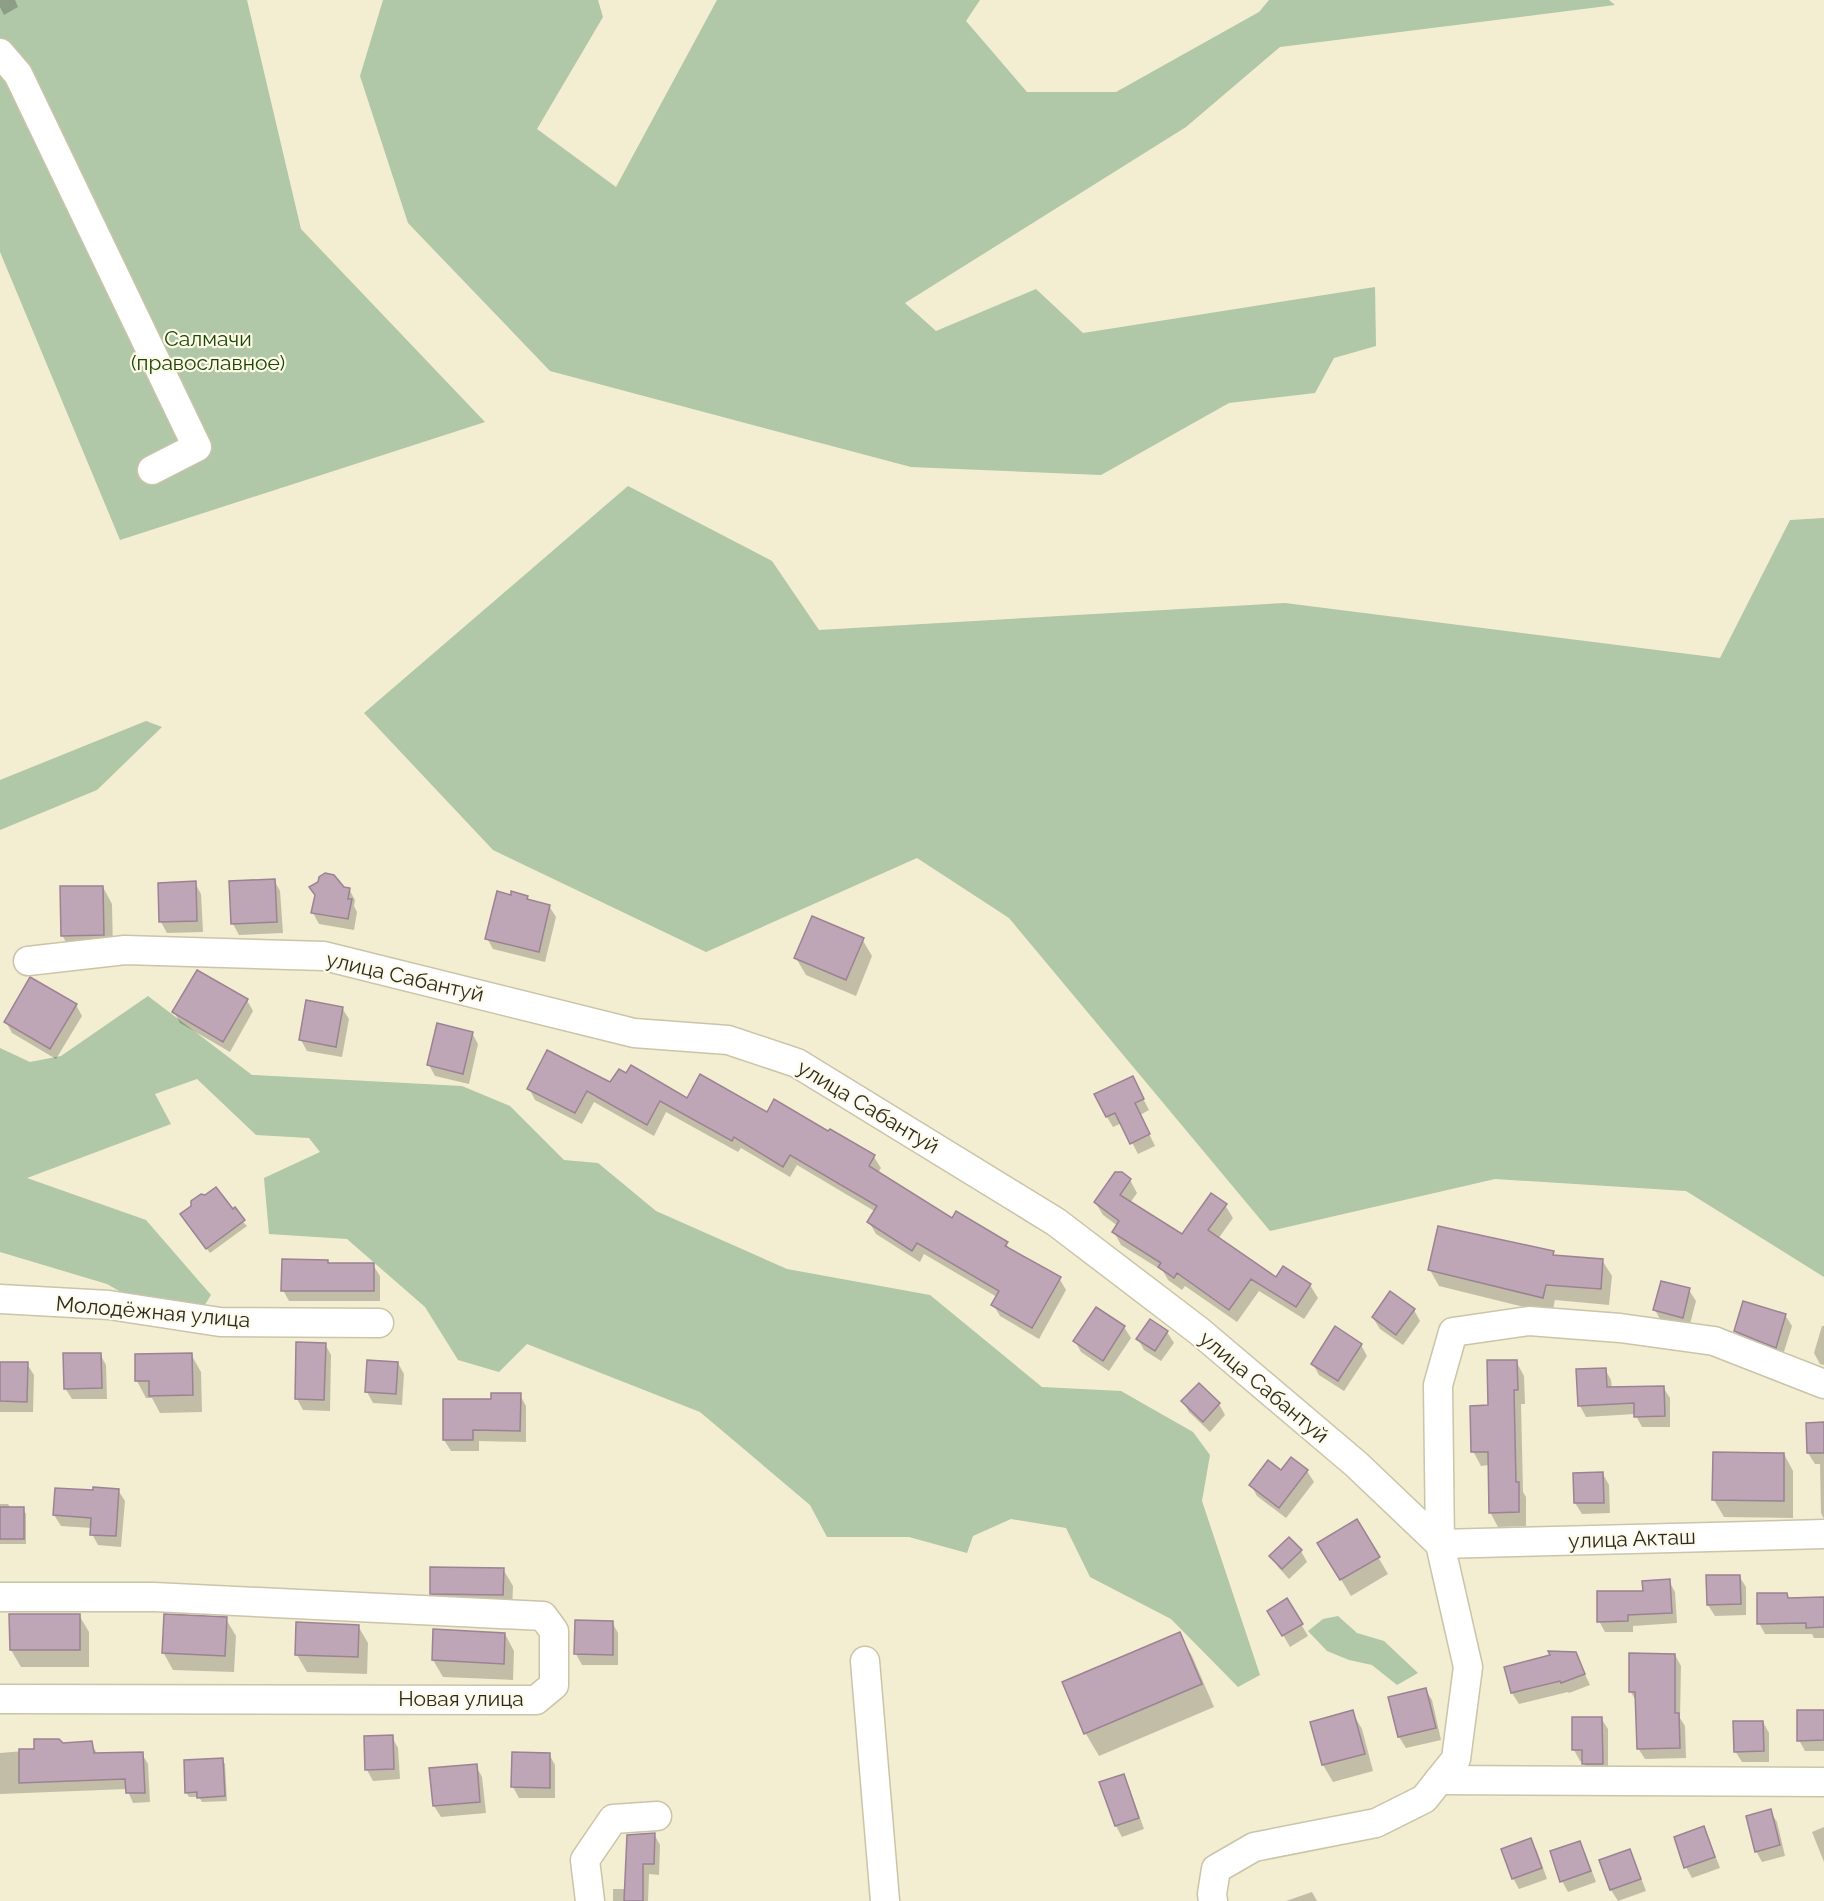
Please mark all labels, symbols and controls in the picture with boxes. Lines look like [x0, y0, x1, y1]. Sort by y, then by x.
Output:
park label: Салмачи (православное) [131, 326, 285, 375]
street label: улица Сабантуй [324, 946, 486, 1007]
street label: улица Сабантуй [793, 1054, 944, 1159]
street label: Молодёжная улица [55, 1291, 251, 1332]
street label: улица Сабантуй [1195, 1325, 1334, 1448]
street label: улица Акташ [1568, 1524, 1696, 1553]
street label: Новая улица [398, 1686, 524, 1711]

